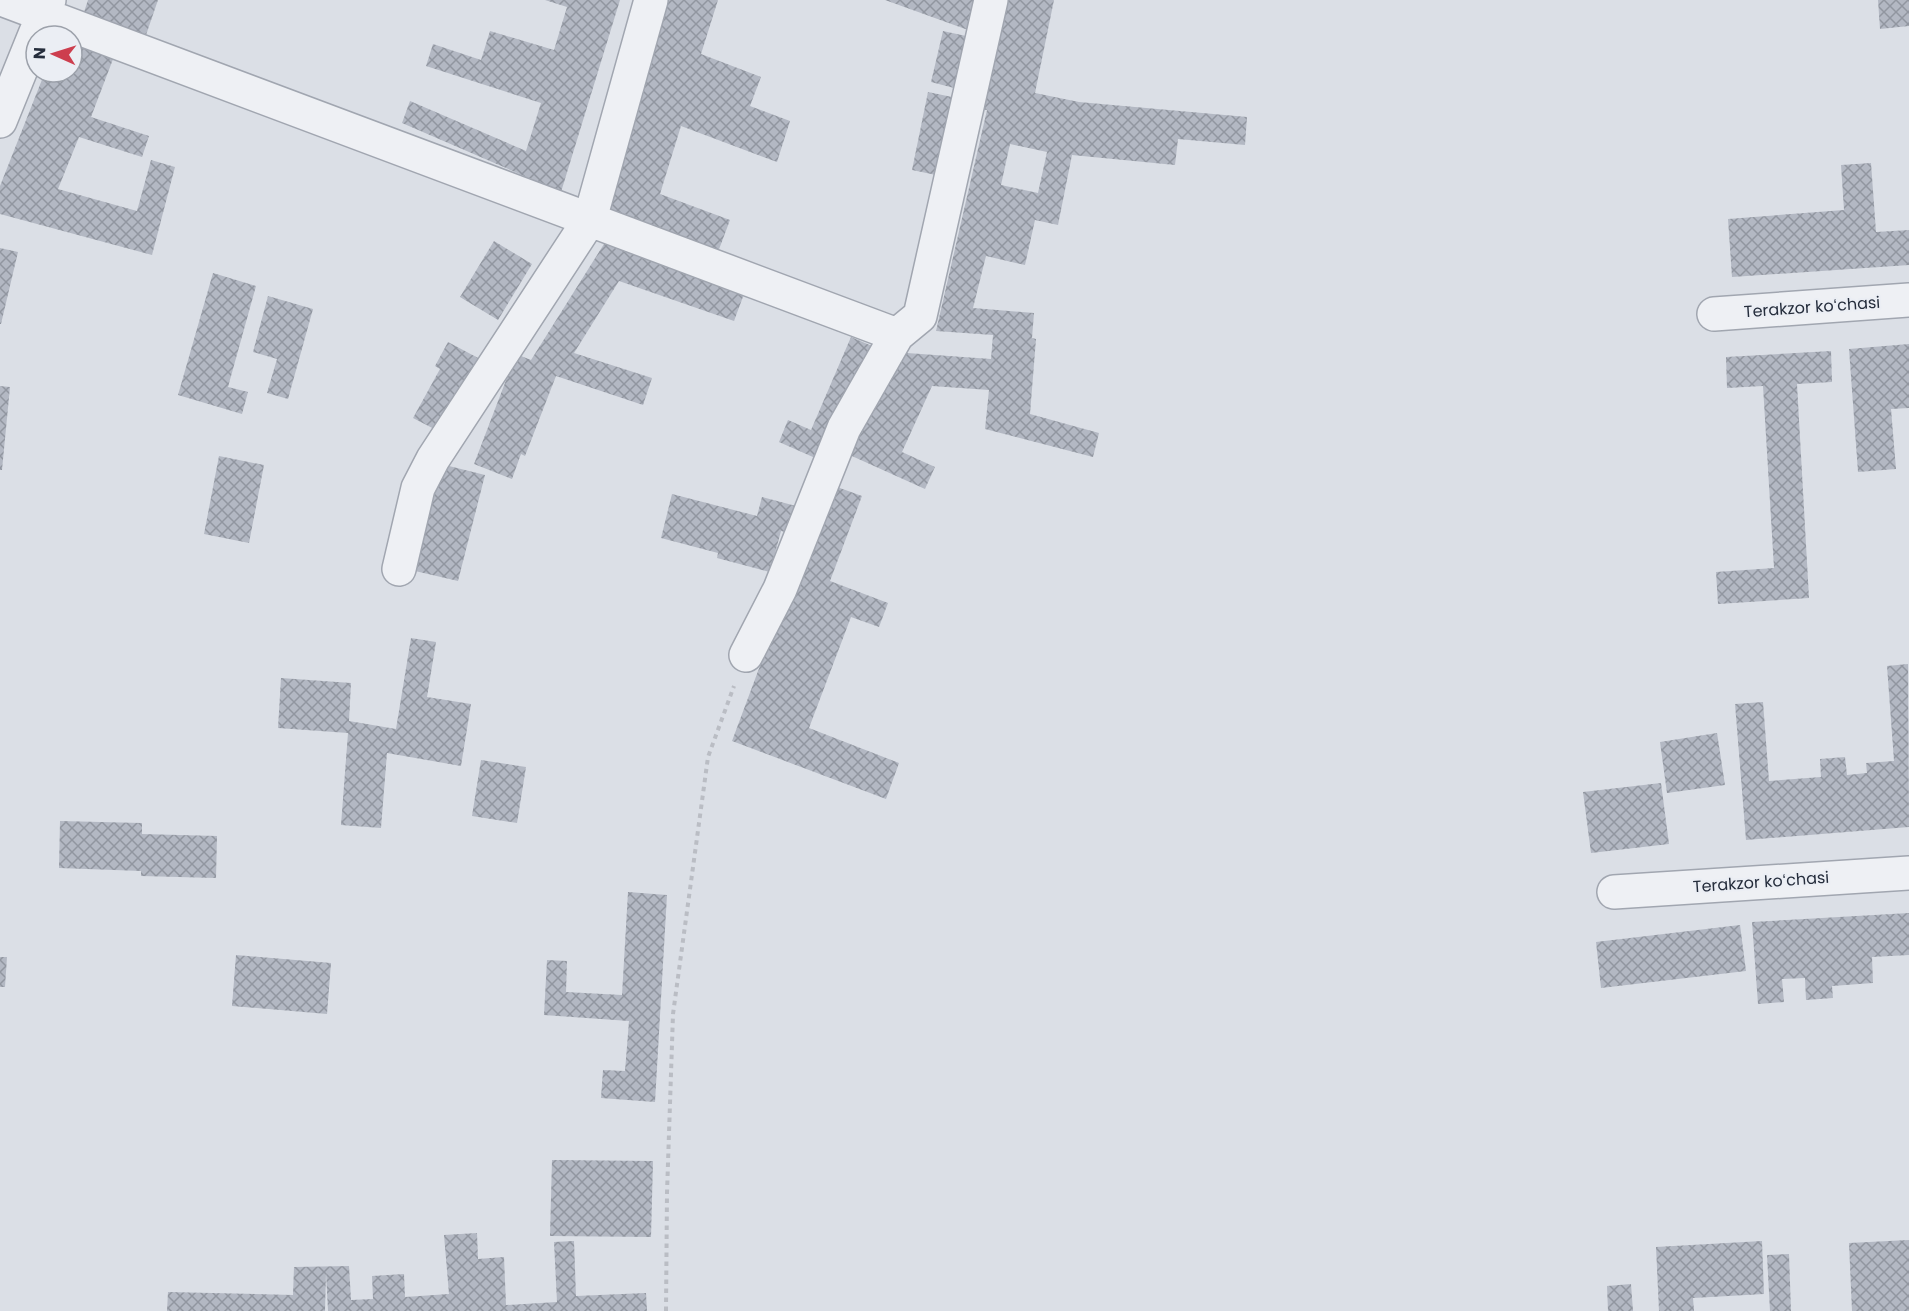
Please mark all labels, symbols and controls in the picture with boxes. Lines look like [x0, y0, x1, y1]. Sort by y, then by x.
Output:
north arrow [24, 24, 84, 84]
text: N [28, 47, 51, 60]
street label: Terakzor koʻchasi [1743, 291, 1881, 323]
street label: Terakzor koʻchasi [1692, 866, 1830, 898]

